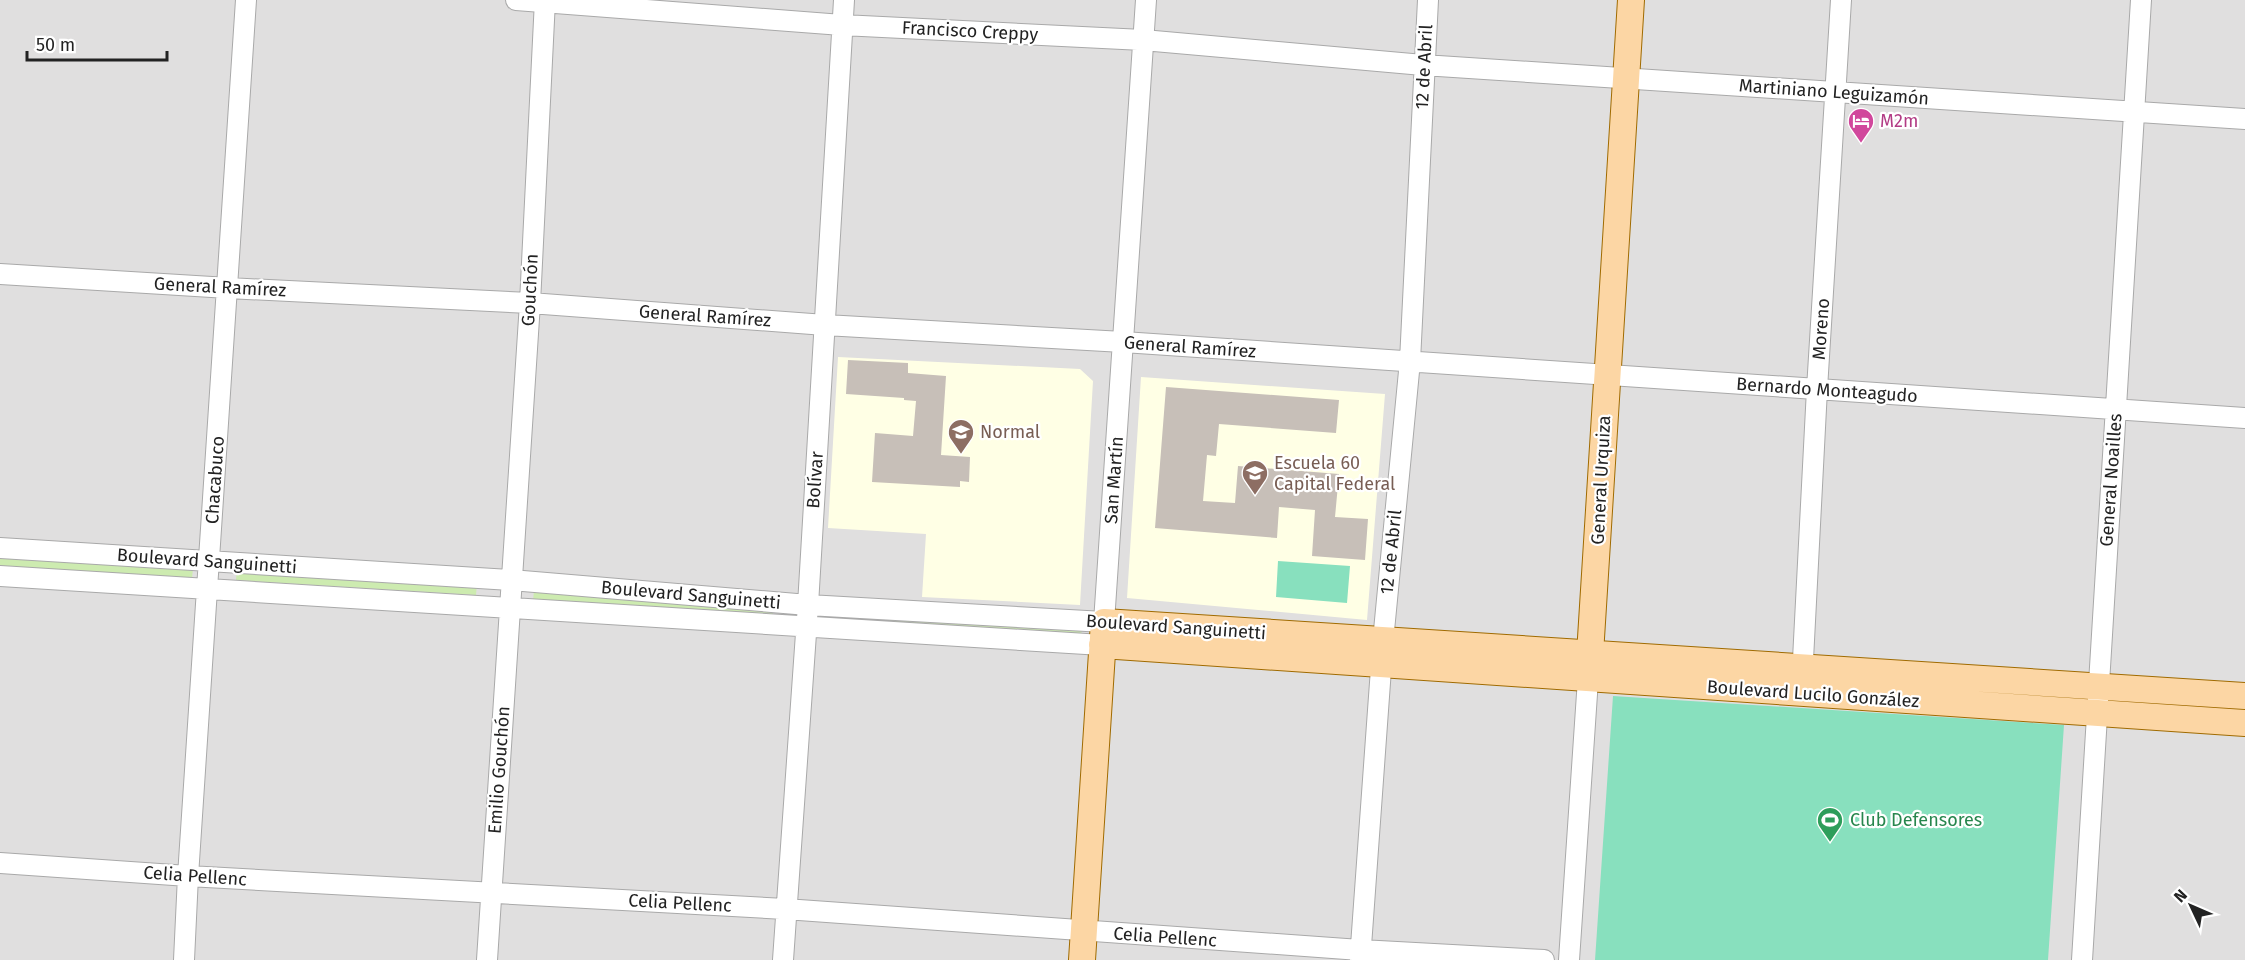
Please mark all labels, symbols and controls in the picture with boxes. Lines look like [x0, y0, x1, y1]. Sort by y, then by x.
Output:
street label: Francisco Creppy [901, 16, 1039, 46]
scale bar [27, 24, 166, 62]
street label: 12 de Abril [1411, 24, 1437, 110]
text: 50 m [36, 34, 75, 56]
street label: Martiniano Leguizamón [1738, 74, 1930, 110]
hotel icon: M2m [1846, 106, 1876, 144]
place label: M2m [1880, 110, 1918, 132]
street label: Gouchón [517, 253, 543, 327]
street label: General Ramírez [153, 273, 287, 301]
street label: Moreno [1808, 297, 1834, 361]
street label: General Ramírez [638, 300, 772, 332]
street label: General Ramírez [1123, 331, 1257, 363]
street label: Bernardo Monteagudo [1735, 373, 1919, 407]
street label: General Noailles [2095, 413, 2127, 547]
street label: General Urquiza [1587, 415, 1615, 545]
school or university icon: Normal [946, 417, 976, 455]
place label: Normal [980, 421, 1040, 443]
street label: Chacabuco [201, 435, 229, 525]
street label: San Martín [1100, 435, 1128, 525]
street label: Bolívar [802, 451, 828, 509]
place label: Escuela 60 Capital Federal [1274, 452, 1395, 495]
school or university icon: Escuela 60 Capital Federal [1240, 458, 1270, 496]
street label: 12 de Abril [1376, 509, 1406, 595]
street label: Boulevard Sanguinetti [116, 544, 298, 578]
street label: Boulevard Sanguinetti [600, 576, 782, 614]
street label: Boulevard Sanguinetti [1085, 610, 1267, 644]
street label: Boulevard Lucilo González [1706, 676, 1920, 712]
street label: Emilio Gouchón [484, 705, 514, 835]
sports icon: Club Defensores [1815, 805, 1845, 843]
place label: Club Defensores [1850, 809, 1982, 831]
street label: Celia Pellenc [143, 861, 248, 891]
north arrow [2161, 876, 2221, 936]
text: N [2170, 886, 2191, 906]
street label: Celia Pellenc [628, 889, 733, 917]
street label: Celia Pellenc [1113, 922, 1218, 952]

